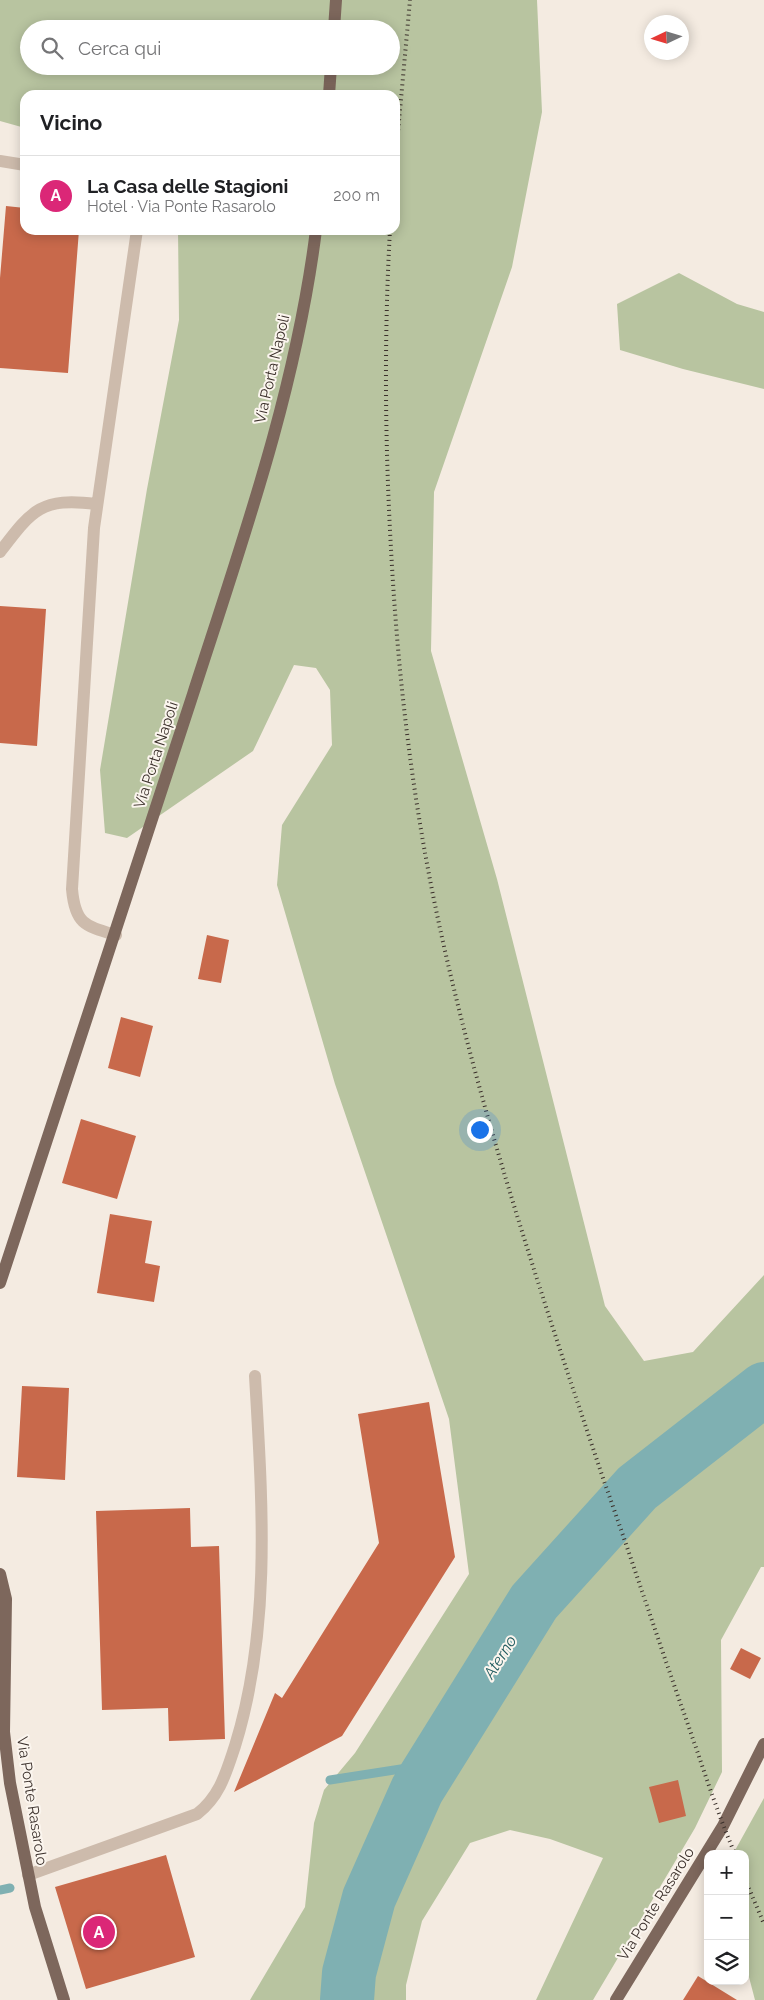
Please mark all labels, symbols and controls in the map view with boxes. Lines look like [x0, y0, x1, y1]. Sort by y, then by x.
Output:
north arrow [644, 15, 689, 60]
search box [20, 20, 400, 75]
icon: search [38, 34, 66, 62]
text: Cerca qui [78, 37, 161, 59]
text: Vicino [40, 110, 102, 135]
text: La Casa delle Stagioni [87, 175, 288, 197]
text: A [51, 186, 61, 205]
text: 200 m [333, 186, 380, 205]
text: Hotel · Via Ponte Rasarolo [87, 197, 276, 216]
street label: Via Porta Napoli [251, 313, 293, 425]
street label: Via Porta Napoli [130, 699, 182, 811]
your location [467, 1117, 493, 1143]
water label: Aterno [479, 1632, 521, 1683]
street label: Via Ponte Rasarolo [13, 1735, 51, 1867]
street label: Via Ponte Rasarolo [614, 1844, 698, 1964]
map controls [704, 1850, 749, 1985]
button: + [704, 1850, 749, 1895]
button: − [704, 1895, 749, 1940]
pin: A [83, 1913, 115, 1951]
button: layers [704, 1940, 749, 1985]

